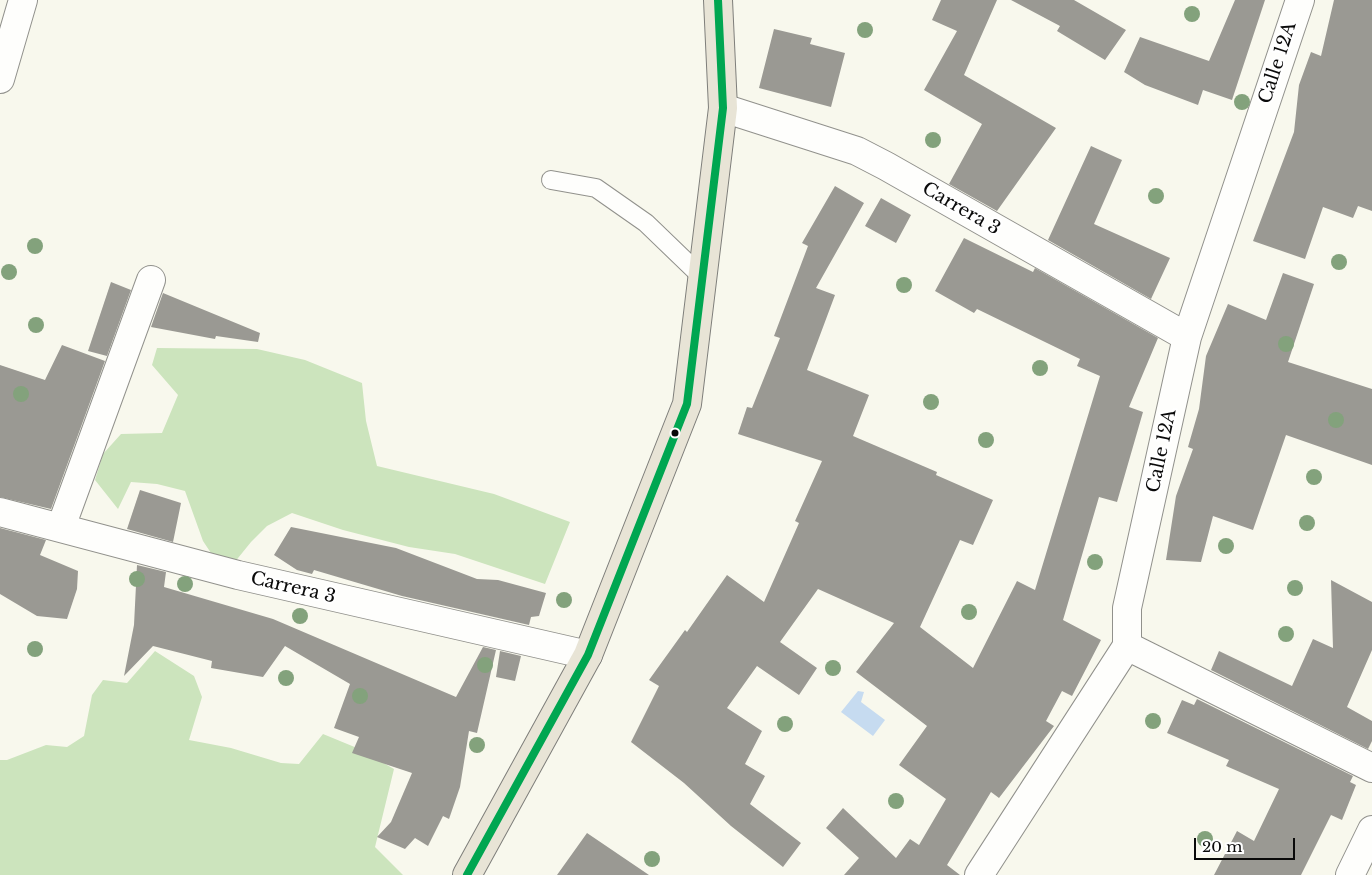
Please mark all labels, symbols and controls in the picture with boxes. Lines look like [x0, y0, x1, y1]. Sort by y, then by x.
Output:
street label: Calle 12A [1255, 19, 1301, 107]
street label: Carrera 3 [918, 178, 1004, 240]
street label: Calle 12A [1143, 407, 1181, 495]
unlabelled marker [670, 428, 680, 438]
street label: Carrera 3 [248, 568, 338, 608]
scale bar [1197, 828, 1298, 860]
text: 20 m [1202, 837, 1242, 856]

